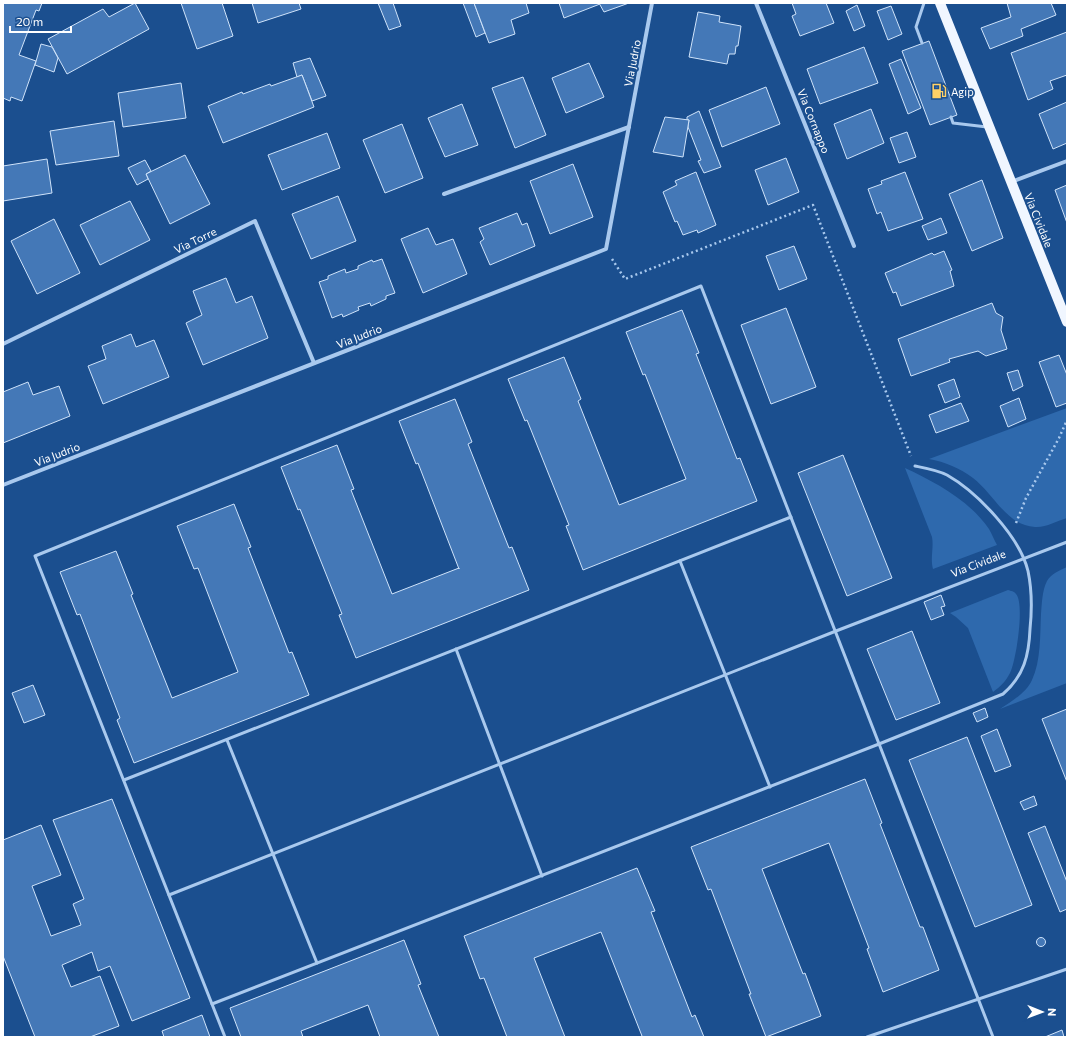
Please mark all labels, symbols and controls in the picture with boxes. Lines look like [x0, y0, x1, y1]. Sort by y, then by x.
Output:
scale bar [10, 8, 71, 34]
text: 20 m [16, 14, 43, 28]
street label: Via Judrio [621, 38, 644, 88]
fuel station icon: Agip [930, 82, 948, 100]
place label: Agip [951, 85, 974, 98]
street label: Via Cornappo [795, 87, 833, 156]
street label: Via Cividale [1022, 191, 1056, 249]
street label: Via Torre [172, 224, 218, 256]
street label: Via Judrio [334, 321, 384, 352]
street label: Via Judrio [32, 439, 82, 470]
street label: Via Cividale [949, 547, 1007, 579]
north arrow [1022, 992, 1062, 1032]
text: N [1046, 1008, 1059, 1016]

